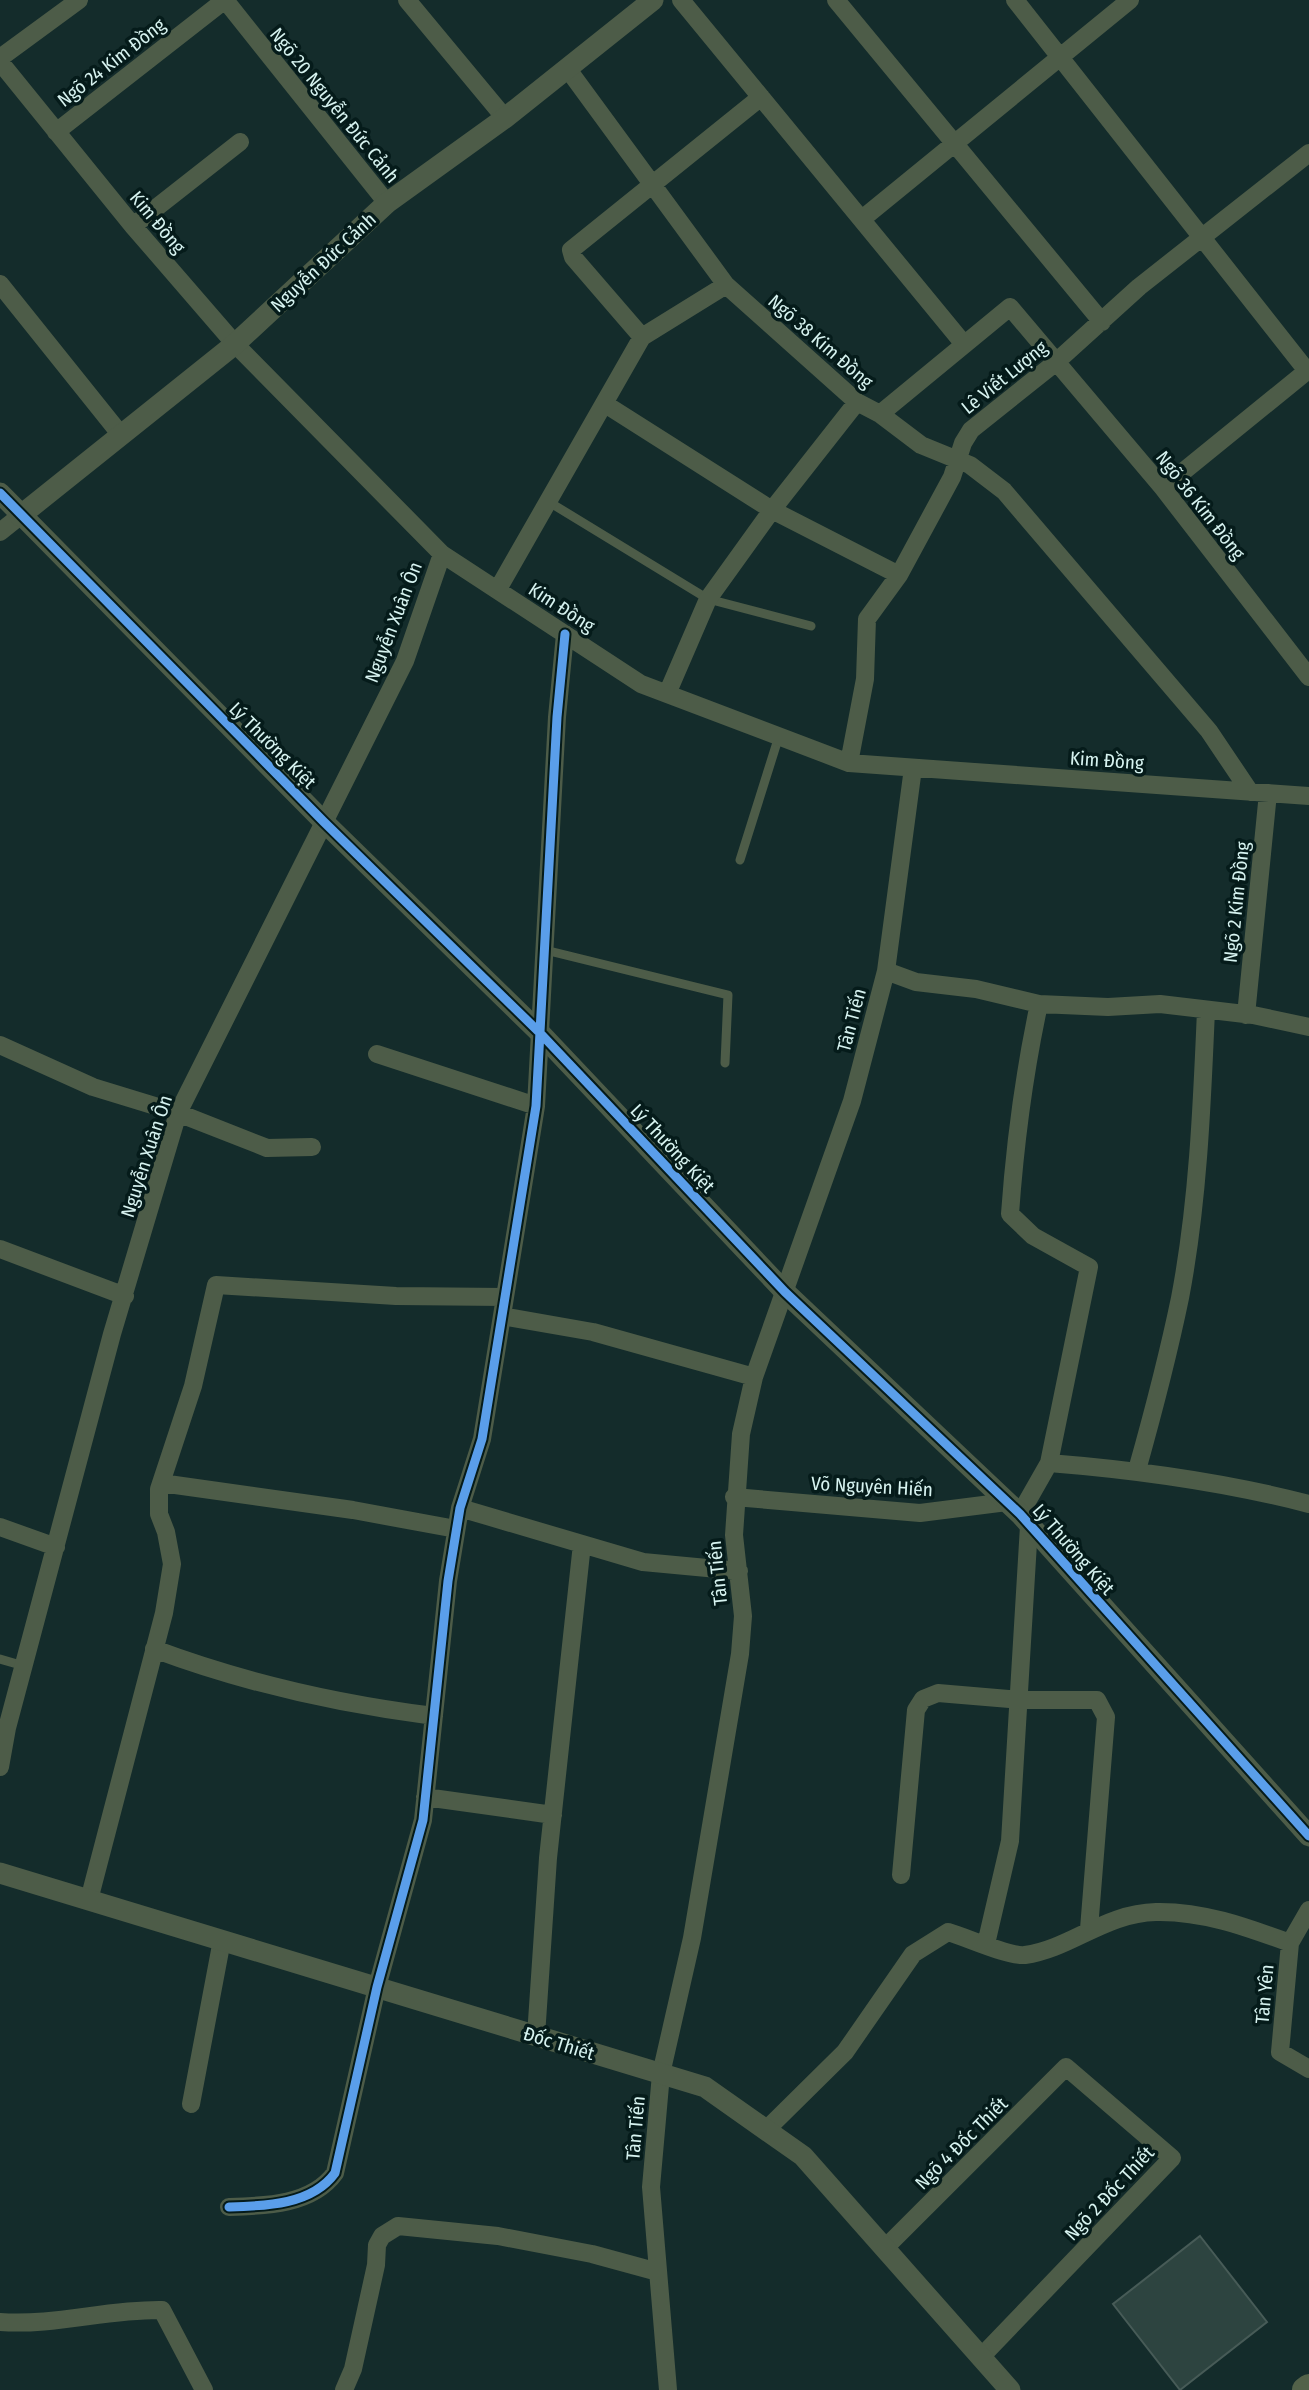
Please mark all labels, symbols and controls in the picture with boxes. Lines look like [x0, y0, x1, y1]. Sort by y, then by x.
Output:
street label: Ngõ 24 Kim Đồng [53, 13, 170, 112]
street label: Ngõ 20 Nguyễn Đức Cảnh [265, 23, 404, 187]
street label: Kim Đồng [125, 187, 190, 258]
street label: Nguyễn Đức Cảnh [266, 208, 381, 317]
street label: Ngõ 38 Kim Đồng [764, 290, 878, 393]
street label: Lê Viết Lượng [957, 336, 1052, 419]
street label: Ngõ 36 Kim Đồng [1151, 447, 1250, 564]
street label: Nguyễn Xuân Ôn [360, 559, 427, 686]
street label: Kim Đồng [524, 578, 599, 637]
street label: Lý Thường Kiệt [224, 697, 321, 794]
street label: Kim Đồng [1069, 746, 1145, 775]
street label: Ngõ 2 Kim Đồng [1219, 840, 1254, 964]
street label: Tân Tiến [832, 986, 871, 1054]
street label: Nguyễn Xuân Ôn [116, 1092, 177, 1220]
street label: Lý Thường Kiệt [626, 1099, 720, 1198]
street label: Võ Nguyên Hiến [811, 1472, 933, 1501]
street label: Lý Thường Kiệt [1028, 1499, 1120, 1600]
street label: Tân Tiến [703, 1540, 732, 1606]
street label: Tân Yên [1250, 1963, 1279, 2025]
street label: Đốc Thiết [521, 2022, 598, 2065]
street label: Ngõ 4 Đốc Thiết [910, 2092, 1013, 2194]
street label: Tân Tiến [621, 2095, 650, 2161]
street label: Ngõ 2 Đốc Thiết [1060, 2141, 1159, 2245]

